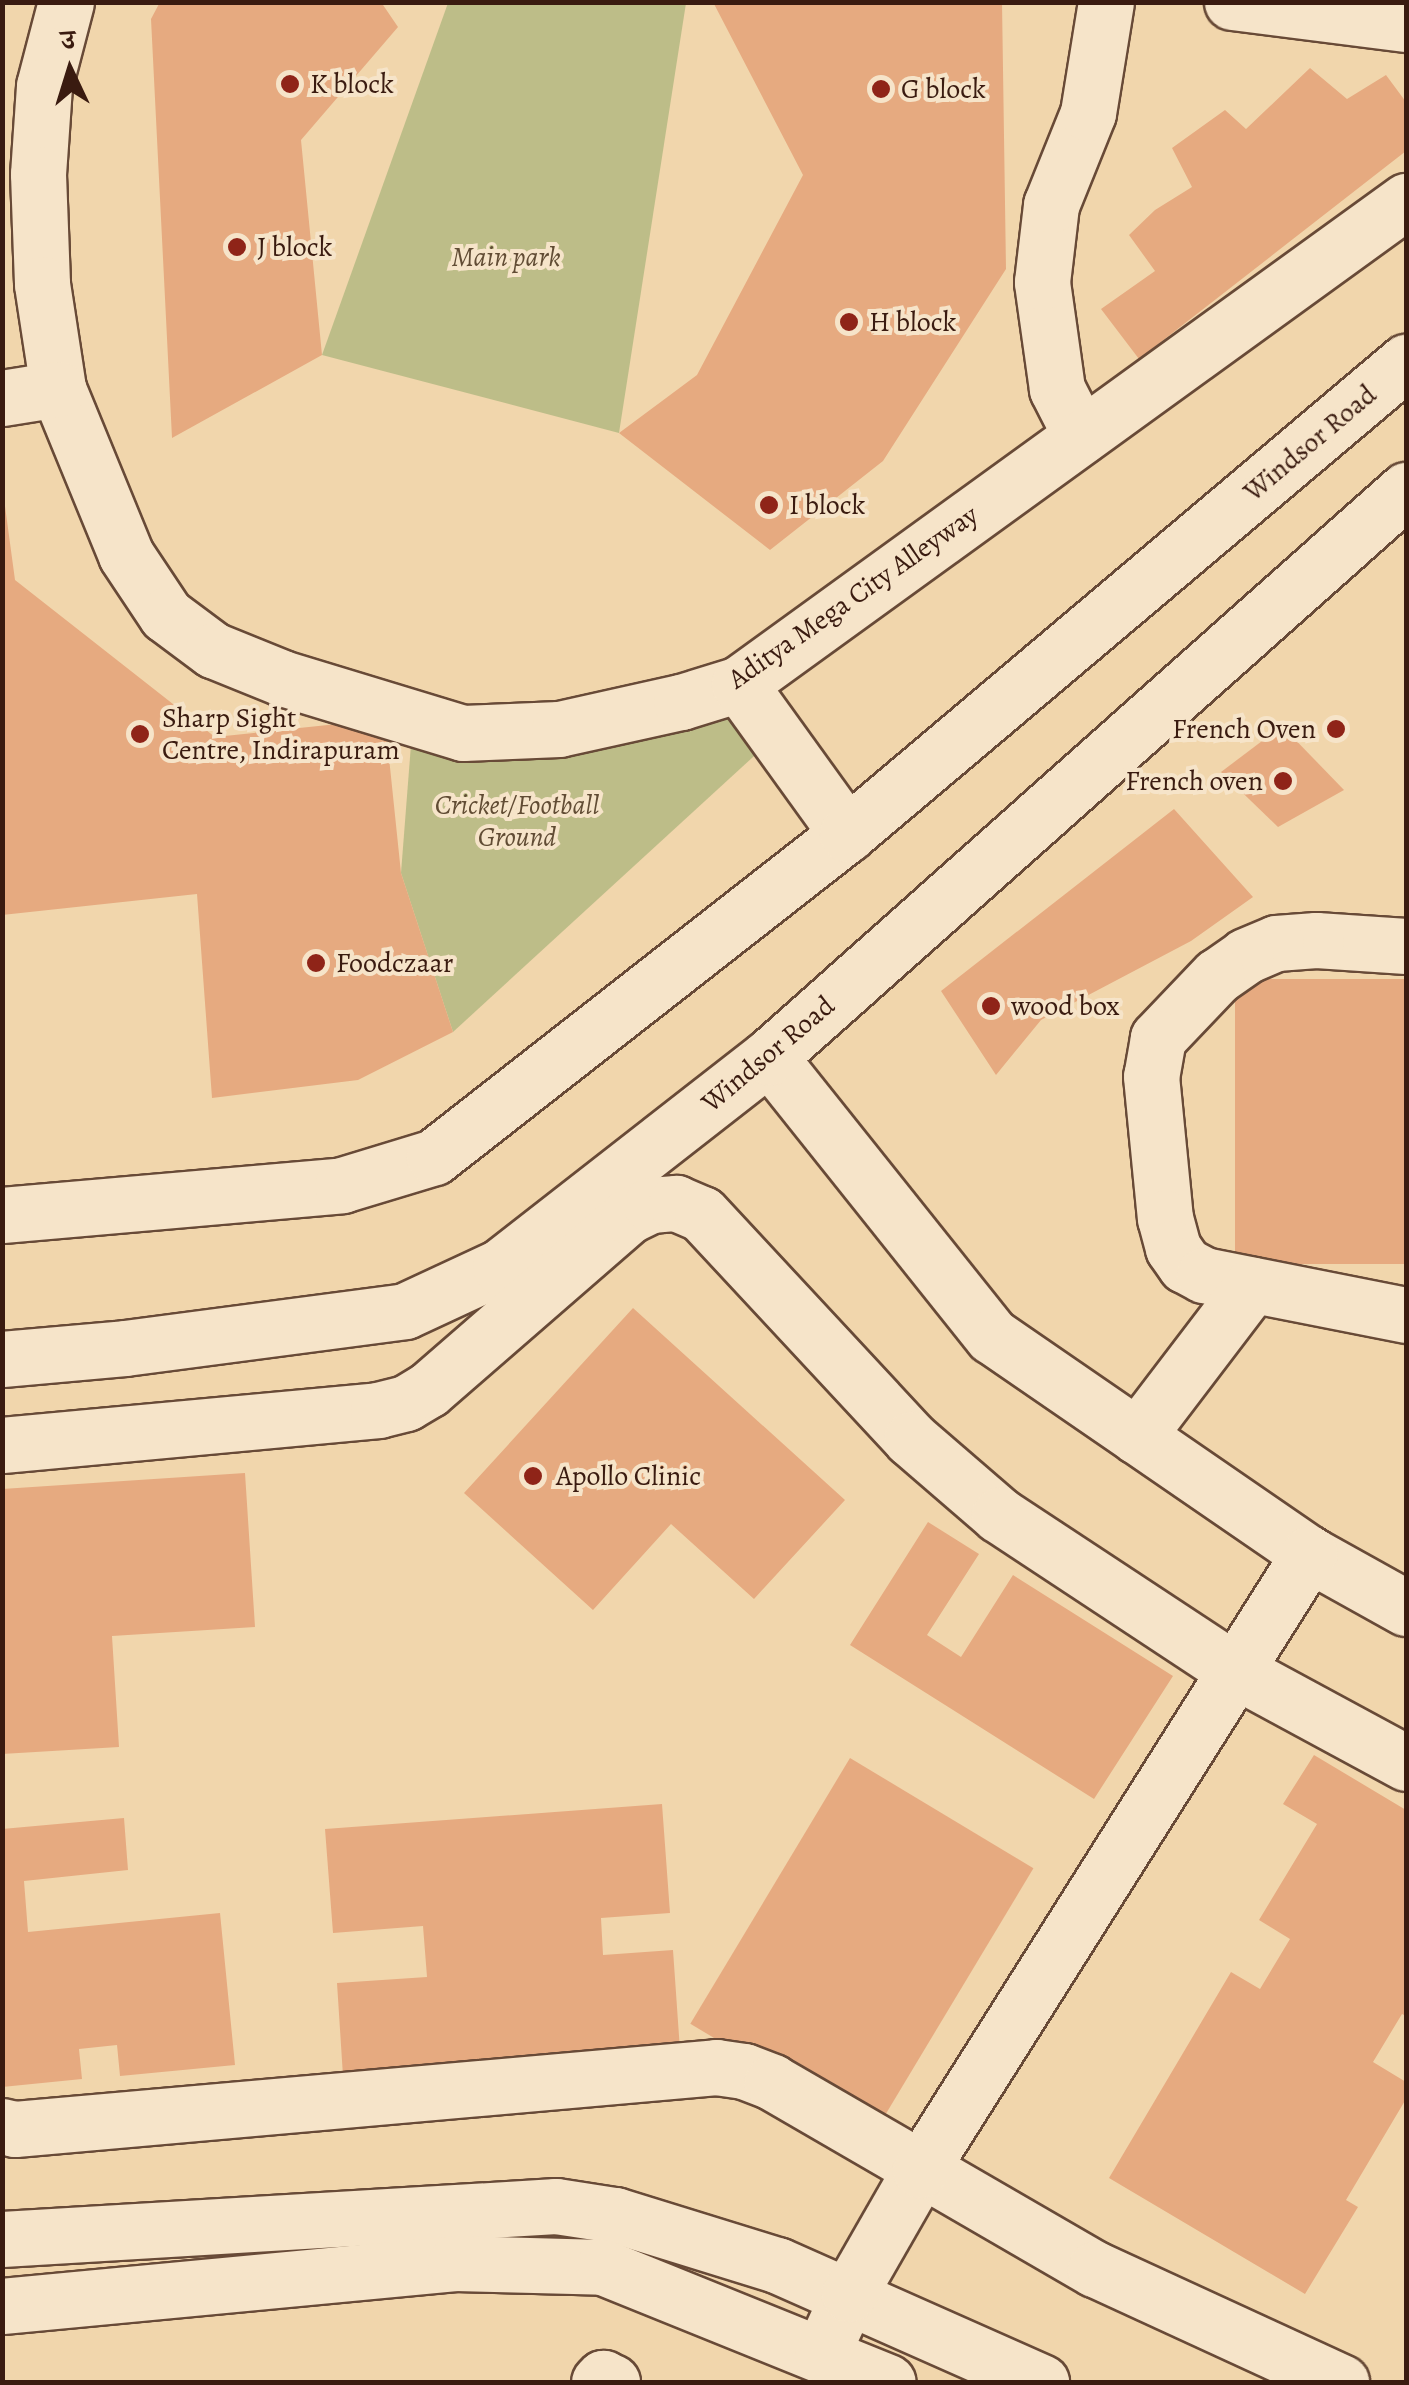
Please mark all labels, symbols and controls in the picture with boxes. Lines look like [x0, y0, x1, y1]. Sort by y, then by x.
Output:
north arrow [20, 20, 120, 120]
text: उ [59, 21, 76, 60]
place label: K block [310, 67, 394, 101]
place label: G block [901, 72, 986, 106]
marker: K block [279, 73, 301, 95]
marker: G block [870, 78, 892, 100]
place label: J block [257, 230, 332, 264]
marker: J block [226, 236, 248, 258]
park label: Main park [451, 240, 561, 274]
place label: H block [869, 305, 956, 339]
marker: H block [838, 311, 860, 333]
street label: Windsor Road [1237, 378, 1383, 508]
place label: I block [789, 488, 865, 522]
marker: I block [758, 494, 780, 516]
street label: Aditya Mega City Alleyway [722, 498, 984, 696]
place label: Sharp Sight Centre, Indirapuram [162, 701, 400, 767]
place label: French Oven [1172, 712, 1316, 746]
marker: French Oven [1325, 718, 1347, 740]
marker: Sharp Sight Centre, Indirapuram [127, 721, 153, 747]
place label: French oven [1125, 764, 1263, 798]
marker: French oven [1272, 770, 1294, 792]
park label: Cricket/Football Ground [435, 788, 599, 854]
place label: Foodczaar [336, 946, 454, 980]
marker: Foodczaar [305, 952, 327, 974]
street label: Windsor Road [695, 989, 841, 1119]
place label: wood box [1011, 989, 1120, 1023]
marker: wood box [980, 995, 1002, 1017]
place label: Apollo Clinic [556, 1459, 701, 1493]
marker: Apollo Clinic [520, 1463, 546, 1489]

